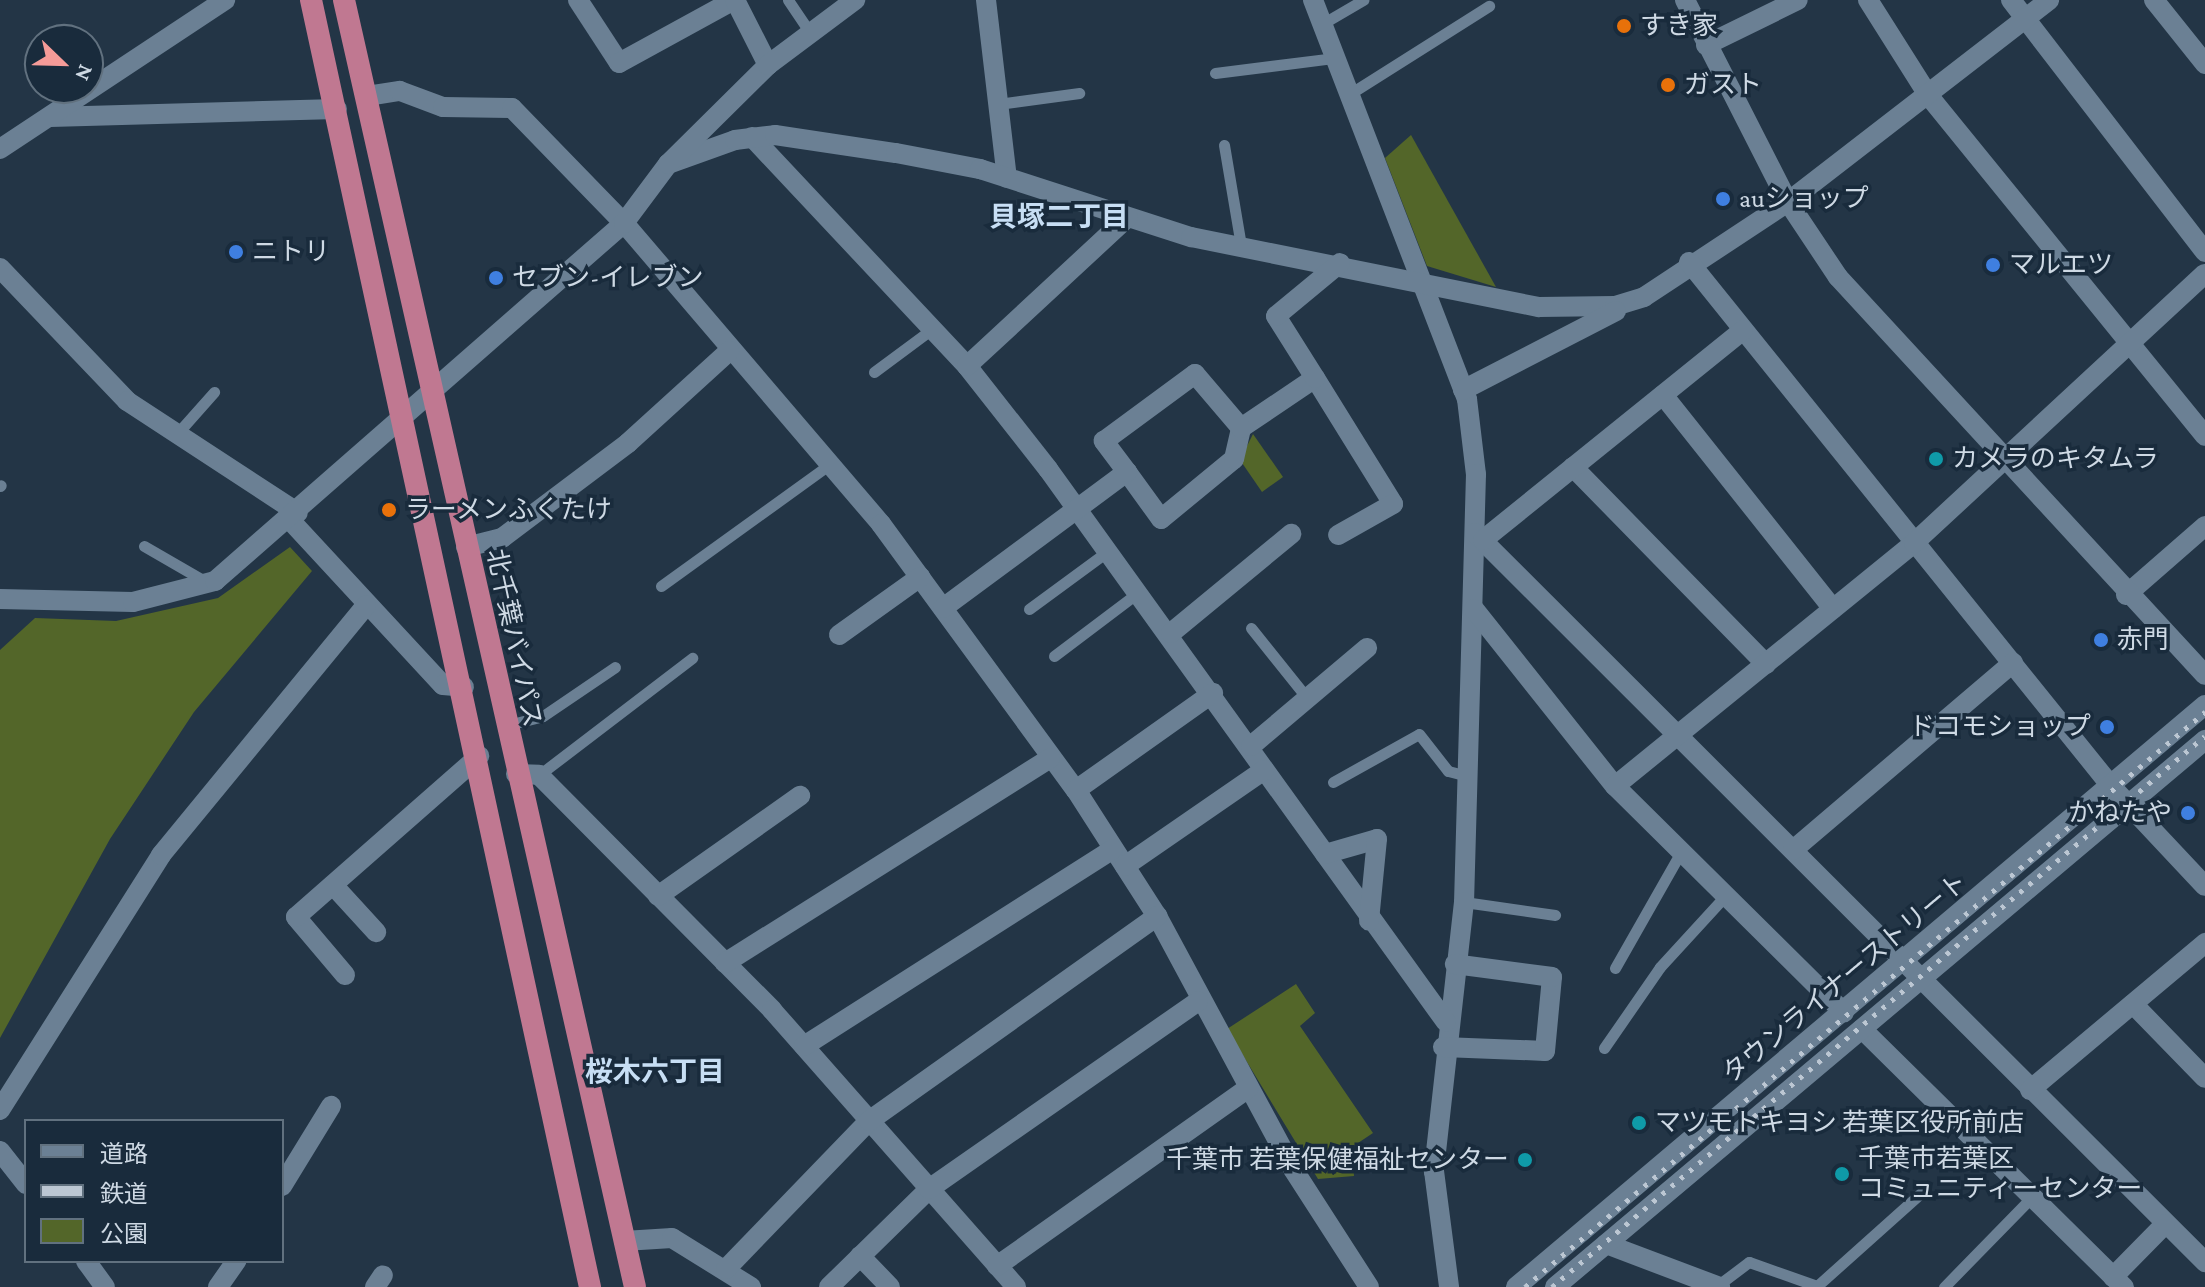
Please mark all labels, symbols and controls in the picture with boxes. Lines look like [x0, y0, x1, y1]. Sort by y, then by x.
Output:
place label: すき家 [1640, 10, 1718, 42]
marker: すき家 [1615, 17, 1633, 35]
north arrow [24, 24, 104, 104]
text: N [70, 61, 99, 85]
place label: ガスト [1684, 69, 1762, 101]
marker: ガスト [1659, 76, 1677, 94]
place label: auショップ [1739, 183, 1869, 215]
marker: auショップ [1714, 190, 1732, 208]
district label: 貝塚二丁目 [989, 200, 1129, 234]
place label: ニトリ [252, 236, 330, 268]
marker: ニトリ [227, 243, 245, 261]
place label: マルエツ [2009, 249, 2113, 281]
marker: マルエツ [1984, 256, 2002, 274]
place label: セブン-イレブン [512, 262, 703, 294]
marker: セブン-イレブン [487, 269, 505, 287]
place label: カメラのキタムラ [1952, 443, 2160, 475]
marker: カメラのキタムラ [1927, 450, 1945, 468]
place label: ラーメンふくたけ [405, 494, 613, 526]
marker: ラーメンふくたけ [380, 501, 398, 519]
street label: 北千葉バイパス [480, 546, 548, 730]
place label: 赤門 [2117, 624, 2169, 656]
marker: 赤門 [2092, 631, 2110, 649]
place label: ドコモショップ [1909, 711, 2091, 743]
marker: ドコモショップ [2098, 718, 2116, 736]
place label: かねたや [2068, 797, 2172, 829]
marker: かねたや [2179, 804, 2197, 822]
street label: タウンライナーストリート [1715, 866, 1975, 1090]
district label: 桜木六丁目 [585, 1055, 725, 1089]
place label: マツモトキヨシ 若葉区役所前店 [1655, 1107, 2024, 1139]
marker: マツモトキヨシ 若葉区役所前店 [1630, 1114, 1648, 1132]
legend [24, 1119, 284, 1263]
text: 道路 [100, 1140, 148, 1167]
place label: 千葉市若葉区 コミュニティーセンター [1858, 1143, 2144, 1204]
place label: 千葉市 若葉保健福祉センター [1166, 1144, 1509, 1176]
marker: 千葉市 若葉保健福祉センター [1516, 1151, 1534, 1169]
marker: 千葉市若葉区 コミュニティーセンター [1833, 1165, 1851, 1183]
text: 鉄道 [100, 1180, 148, 1207]
text: 公園 [100, 1220, 148, 1247]

